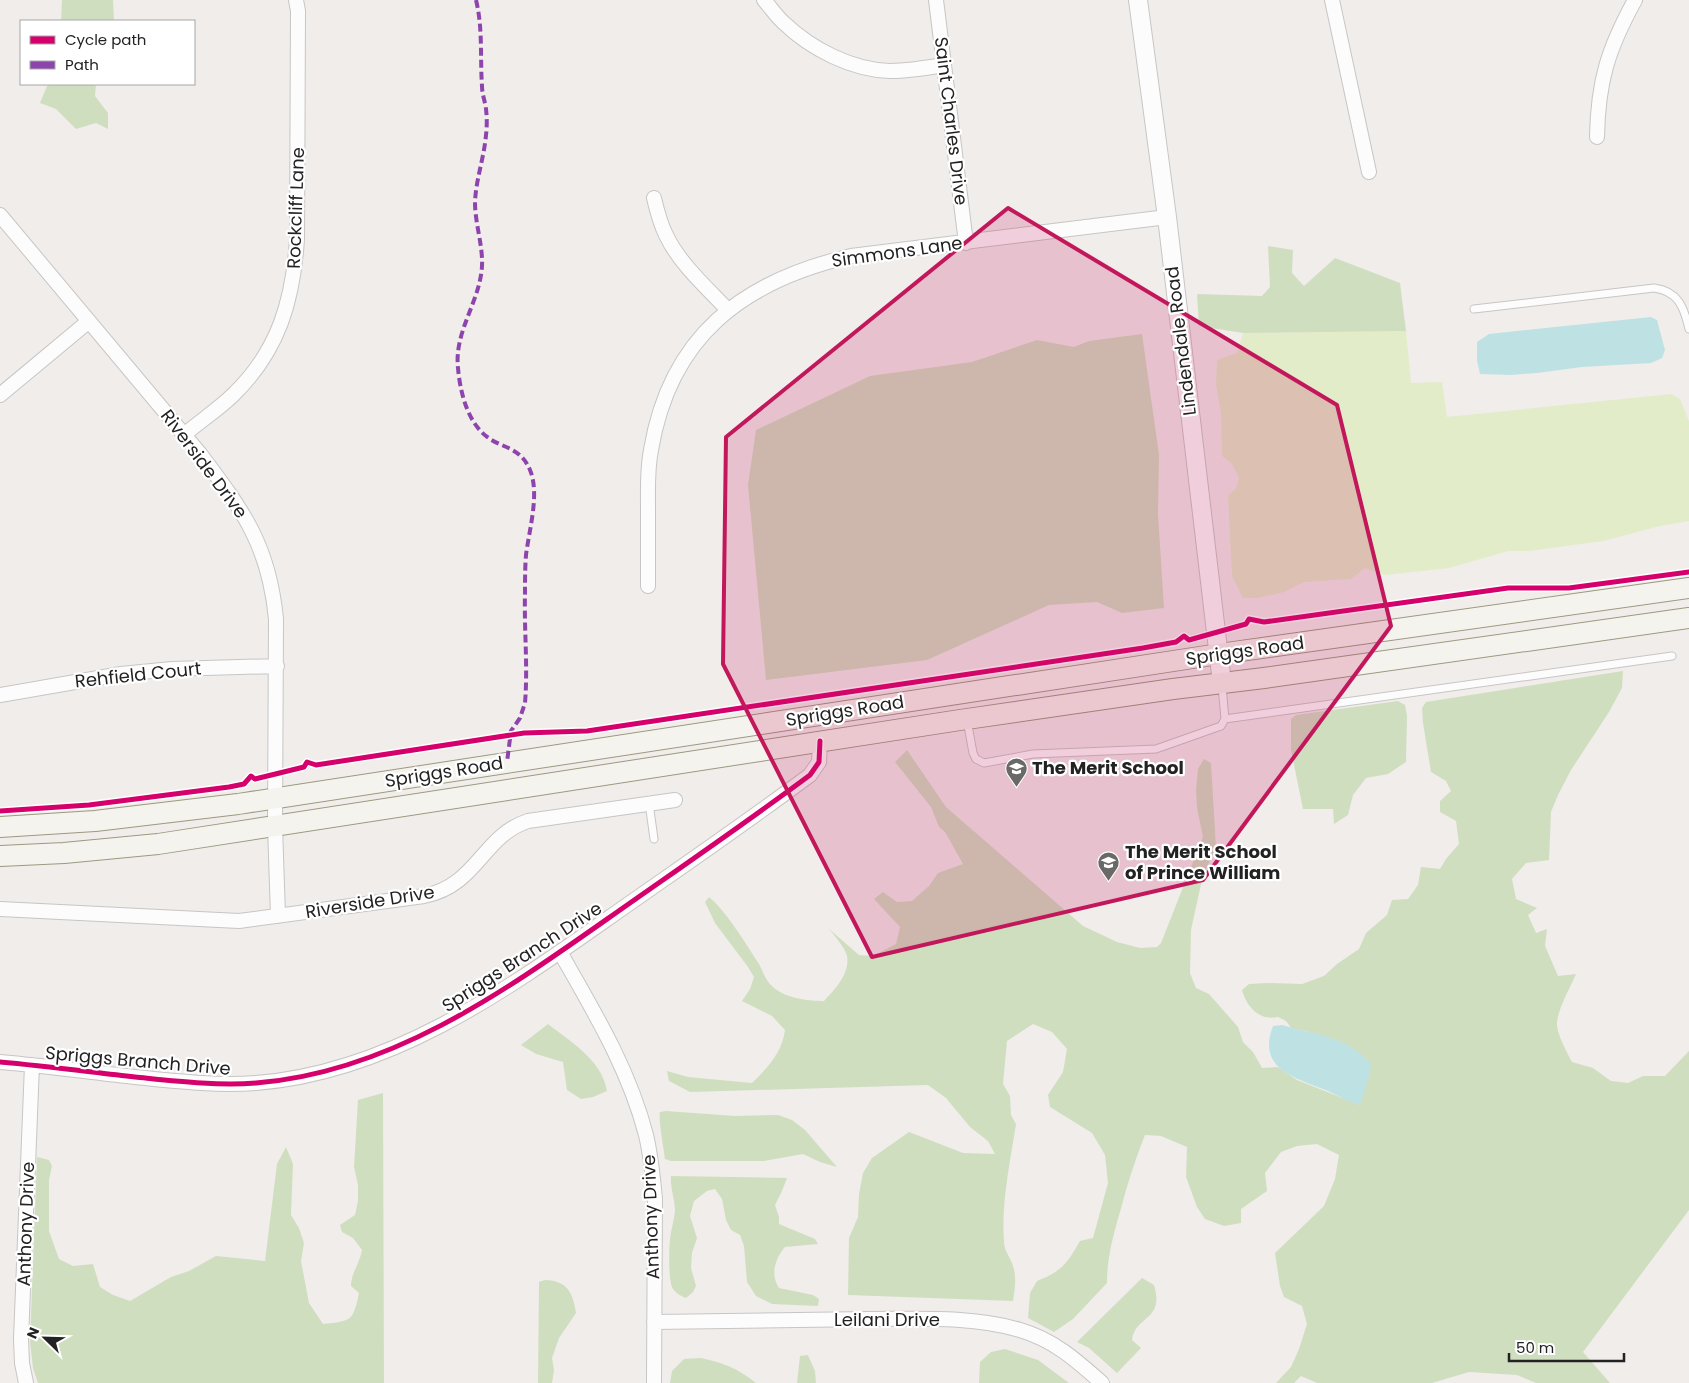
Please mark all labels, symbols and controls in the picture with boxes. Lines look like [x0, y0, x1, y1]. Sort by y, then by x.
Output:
legend [20, 20, 195, 85]
text: Cycle path [65, 29, 146, 50]
street label: Saint Charles Drive [929, 35, 974, 206]
text: Path [65, 54, 99, 75]
street label: Rockcliff Lane [281, 147, 310, 269]
street label: Simmons Lane [830, 230, 964, 273]
street label: Lindendale Road [1159, 265, 1202, 417]
street label: Riverside Drive [155, 404, 254, 523]
street label: Spriggs Road [1184, 630, 1306, 671]
street label: Rehfield Court [74, 655, 202, 694]
street label: Spriggs Road [784, 689, 906, 732]
street label: Spriggs Road [383, 750, 505, 793]
place label: The Merit School [1032, 755, 1184, 780]
school or university icon: The Merit School [1004, 756, 1028, 787]
place label: The Merit School of Prince William [1125, 839, 1280, 885]
school or university icon: The Merit School of Prince William [1097, 850, 1121, 881]
street label: Riverside Drive [304, 879, 436, 924]
street label: Spriggs Branch Drive [437, 895, 607, 1018]
street label: Spriggs Branch Drive [44, 1040, 232, 1081]
street label: Anthony Drive [636, 1154, 665, 1280]
street label: Anthony Drive [11, 1161, 40, 1287]
street label: Leilani Drive [834, 1307, 940, 1332]
north arrow [20, 1313, 70, 1363]
text: N [22, 1324, 44, 1342]
scale bar [1509, 1330, 1624, 1362]
text: 50 m [1516, 1337, 1554, 1358]

